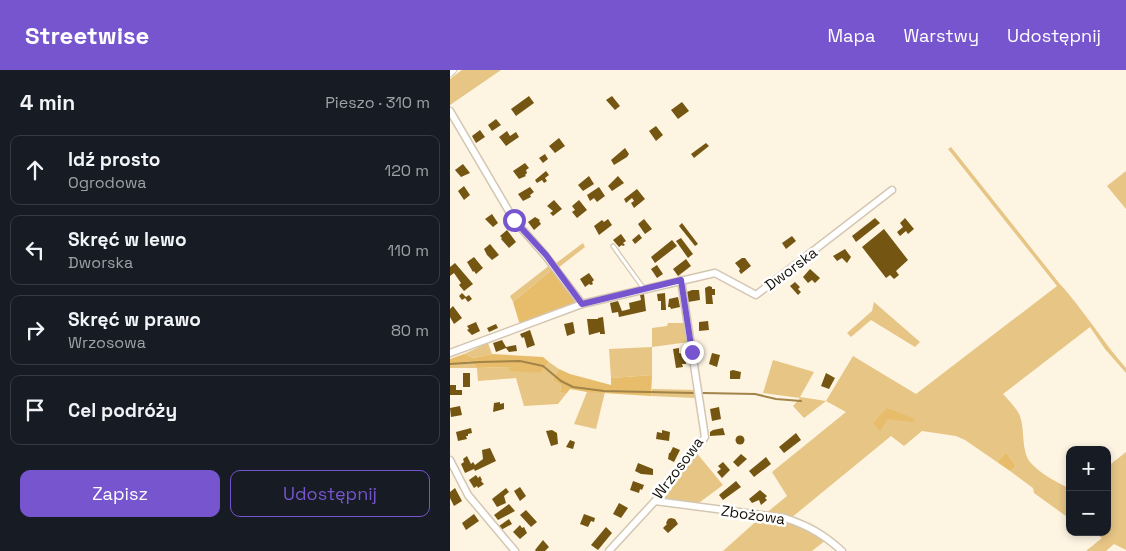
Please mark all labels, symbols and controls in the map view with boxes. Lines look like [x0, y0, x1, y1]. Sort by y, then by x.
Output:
text: Streetwise [25, 20, 149, 51]
text: Mapa [828, 24, 875, 47]
text: Warstwy [903, 24, 979, 47]
text: Udostępnij [1007, 24, 1101, 47]
text: 4 min [20, 89, 75, 116]
text: Pieszo · 310 m [325, 92, 430, 113]
text: Idź prosto [68, 147, 160, 172]
icon: ahead [21, 156, 49, 184]
text: 120 m [385, 160, 429, 181]
text: Ogrodowa [68, 172, 147, 193]
route start [503, 209, 526, 232]
text: Skręć w lewo [68, 227, 187, 252]
icon: left [21, 236, 49, 264]
text: 110 m [387, 240, 429, 261]
street label: Dworska [761, 242, 821, 295]
text: Dworska [68, 252, 133, 273]
text: Skręć w prawo [68, 307, 201, 332]
icon: right [21, 316, 49, 344]
text: 80 m [391, 320, 429, 341]
text: Wrzosowa [68, 332, 146, 353]
route end [681, 341, 704, 364]
icon: arrive [21, 396, 49, 424]
text: Cel podróży [68, 398, 177, 423]
street label: Wrzosowa [648, 433, 707, 503]
map controls [1066, 446, 1111, 536]
button: + [1066, 446, 1111, 491]
button: Zapisz [20, 470, 220, 517]
button: Udostępnij [230, 470, 430, 517]
button: − [1066, 491, 1111, 536]
street label: Zbożowa [720, 501, 787, 528]

